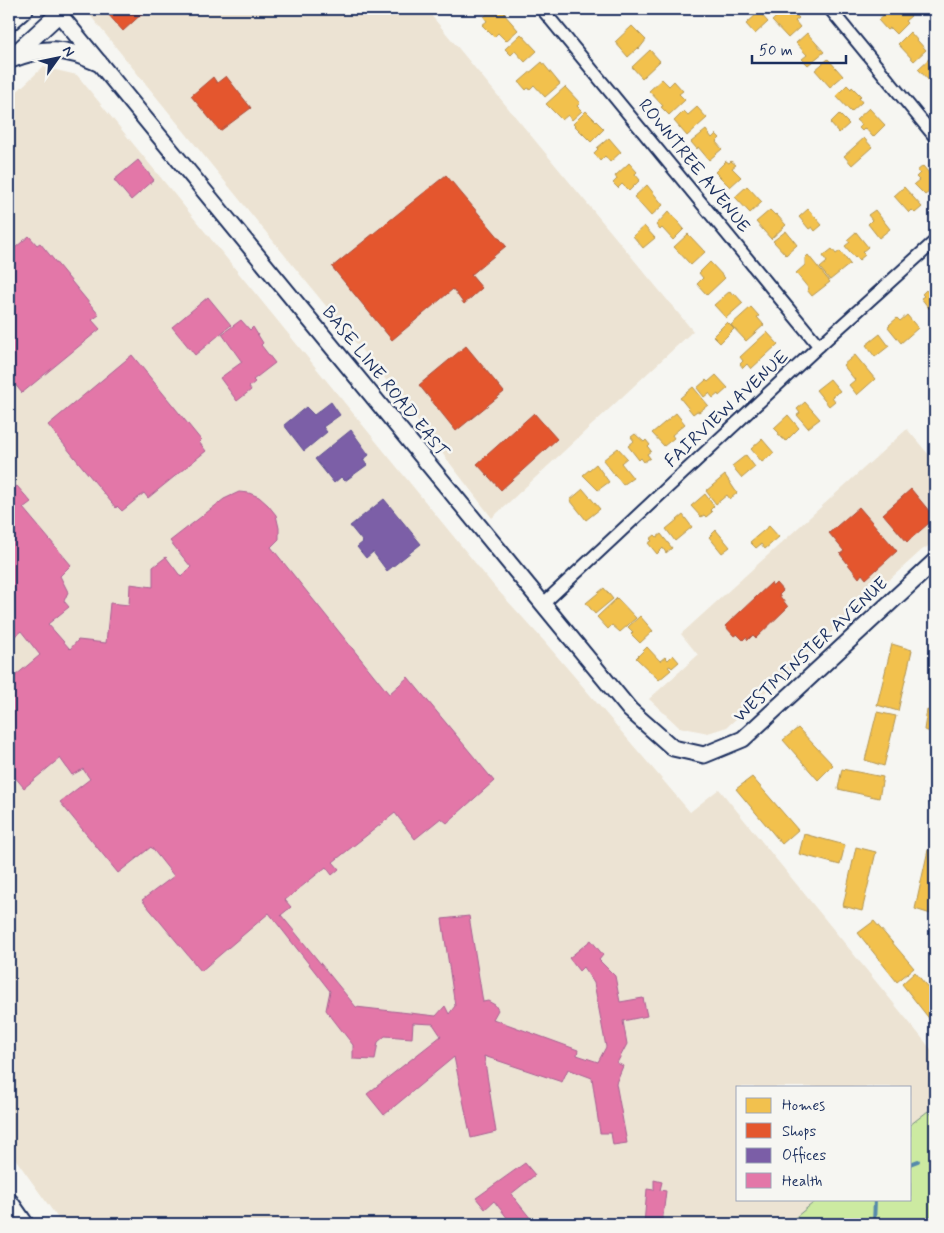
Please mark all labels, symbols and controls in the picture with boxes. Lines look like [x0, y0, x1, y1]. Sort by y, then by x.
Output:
north arrow [32, 32, 82, 82]
scale bar [752, 32, 845, 64]
text: 50 m [759, 41, 793, 61]
text: N [58, 43, 78, 60]
street label: ROWNTREE AVENUE [632, 94, 756, 238]
street label: BASE LINE ROAD EAST [316, 301, 454, 463]
street label: FAIRVIEW AVENUE [660, 345, 795, 473]
street label: WESTMINSTER AVENUE [728, 572, 894, 728]
legend [736, 1086, 912, 1200]
text: Homes [782, 1096, 825, 1116]
text: Shops [782, 1122, 817, 1142]
text: Offices [782, 1146, 826, 1166]
text: Health [782, 1172, 823, 1192]

